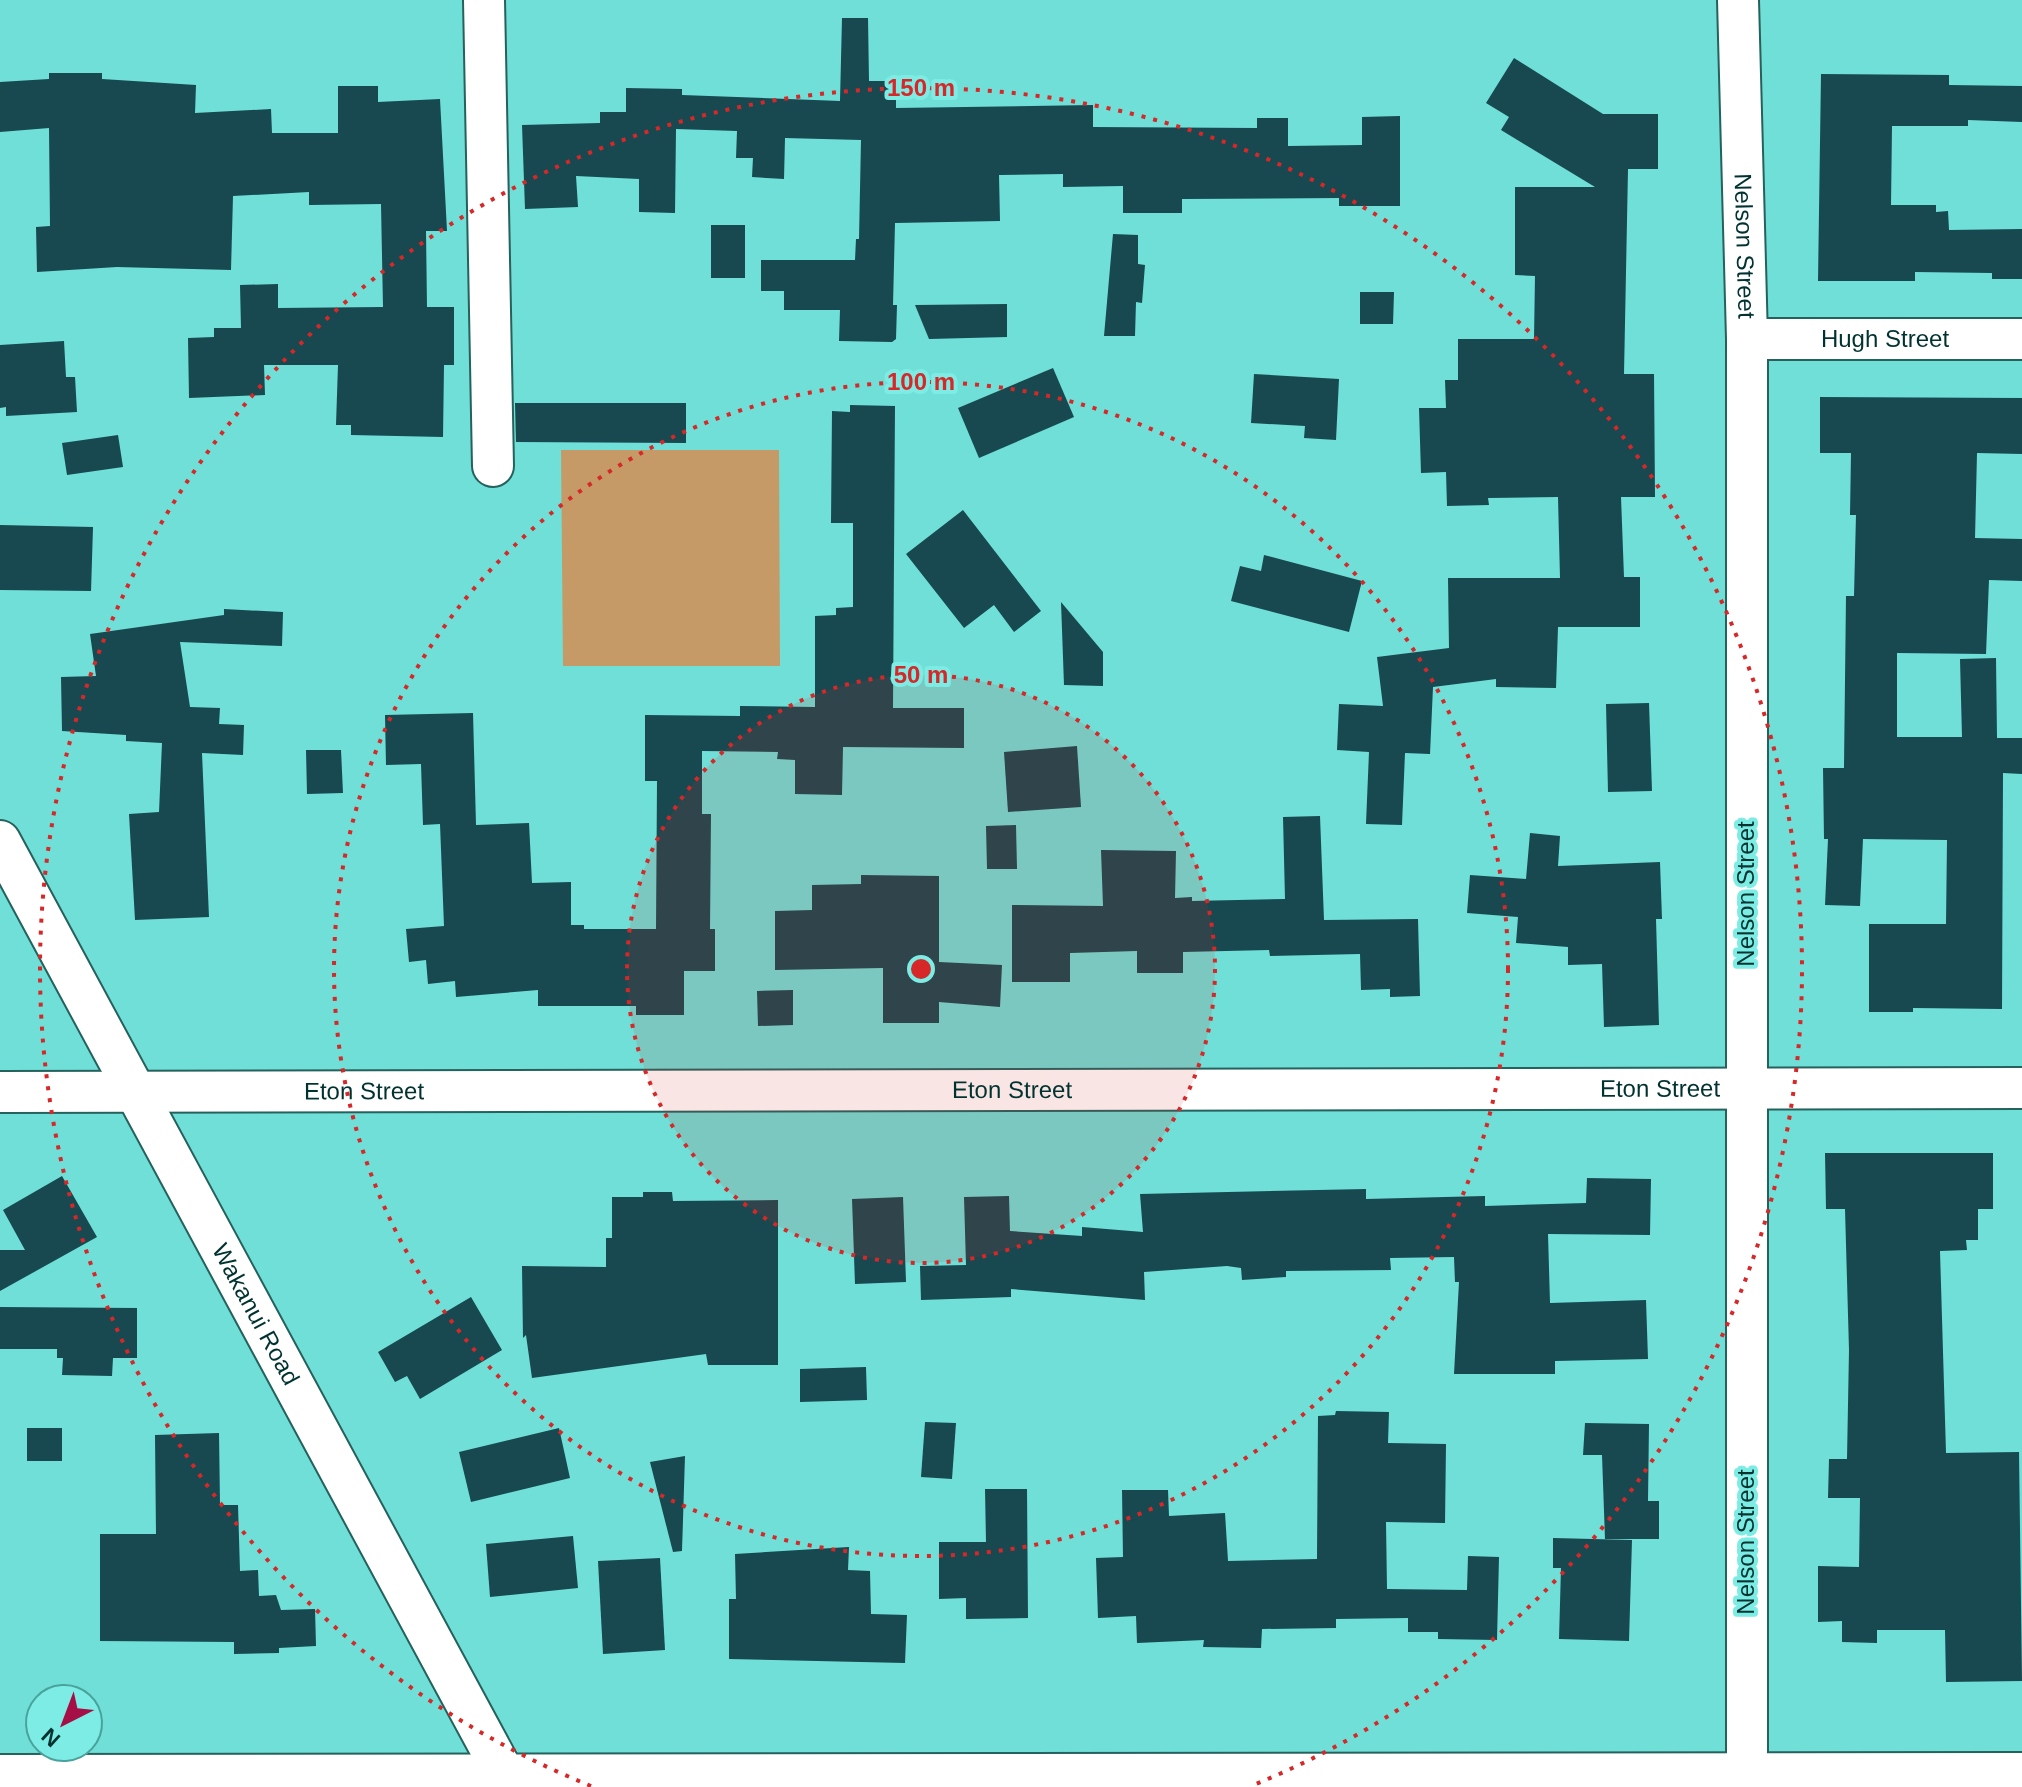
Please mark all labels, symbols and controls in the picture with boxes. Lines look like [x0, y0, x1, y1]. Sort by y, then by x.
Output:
text: 150 m [887, 74, 955, 101]
street label: Nelson Street [1730, 173, 1760, 319]
street label: Hugh Street [1821, 325, 1949, 352]
text: 100 m [887, 368, 955, 395]
text: 50 m [894, 661, 948, 688]
street label: Nelson Street [1732, 821, 1759, 967]
centre of rings [907, 955, 935, 983]
street label: Eton Street [1600, 1075, 1720, 1102]
street label: Eton Street [952, 1076, 1072, 1103]
street label: Eton Street [304, 1077, 424, 1104]
street label: Wakanui Road [207, 1239, 305, 1389]
street label: Nelson Street [1732, 1469, 1759, 1615]
north arrow [24, 1683, 104, 1763]
text: N [37, 1723, 65, 1752]

